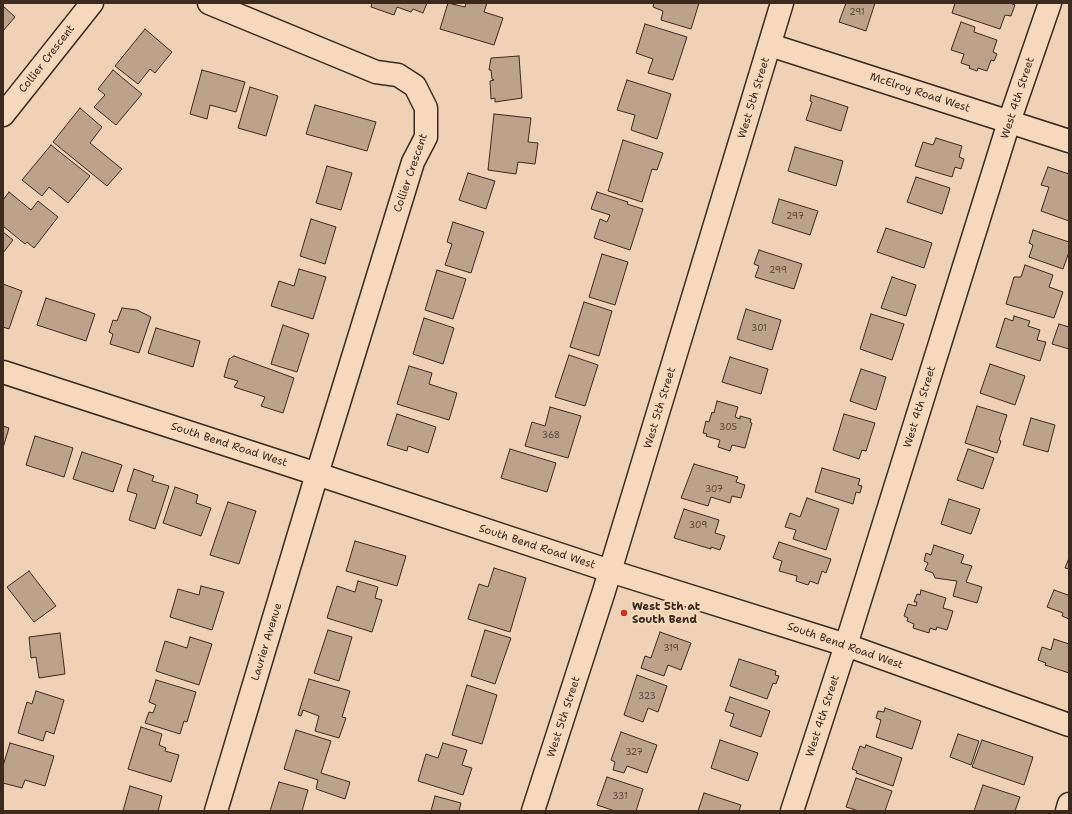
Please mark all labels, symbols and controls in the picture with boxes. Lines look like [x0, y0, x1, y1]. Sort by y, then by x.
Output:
house number: 291 [849, 8, 865, 18]
street label: Collier Crescent [16, 22, 78, 96]
street label: West 4th Street [999, 55, 1037, 141]
street label: West 5th Street [735, 56, 773, 140]
street label: McElroy Road West [868, 71, 972, 115]
street label: Collier Crescent [391, 132, 431, 214]
house number: 297 [786, 212, 804, 222]
house number: 299 [769, 266, 787, 276]
house number: 301 [751, 324, 767, 334]
street label: West 4th Street [901, 364, 939, 450]
street label: West 5th Street [641, 366, 679, 450]
street label: South Bend Road West [169, 420, 289, 470]
house number: 305 [719, 423, 737, 433]
house number: 368 [542, 431, 560, 441]
house number: 307 [705, 485, 723, 495]
house number: 309 [689, 521, 707, 531]
street label: South Bend Road West [477, 522, 597, 572]
place label: West 5th at South Bend [632, 600, 700, 626]
street label: Laurier Avenue [249, 602, 285, 682]
marker: West 5th at South Bend [619, 608, 629, 618]
street label: South Bend Road West [785, 620, 905, 672]
house number: 319 [663, 644, 679, 654]
street label: West 4th Street [804, 673, 842, 759]
street label: West 5th Street [545, 675, 583, 759]
house number: 323 [638, 692, 656, 702]
house number: 327 [625, 748, 643, 758]
house number: 331 [612, 792, 628, 802]

